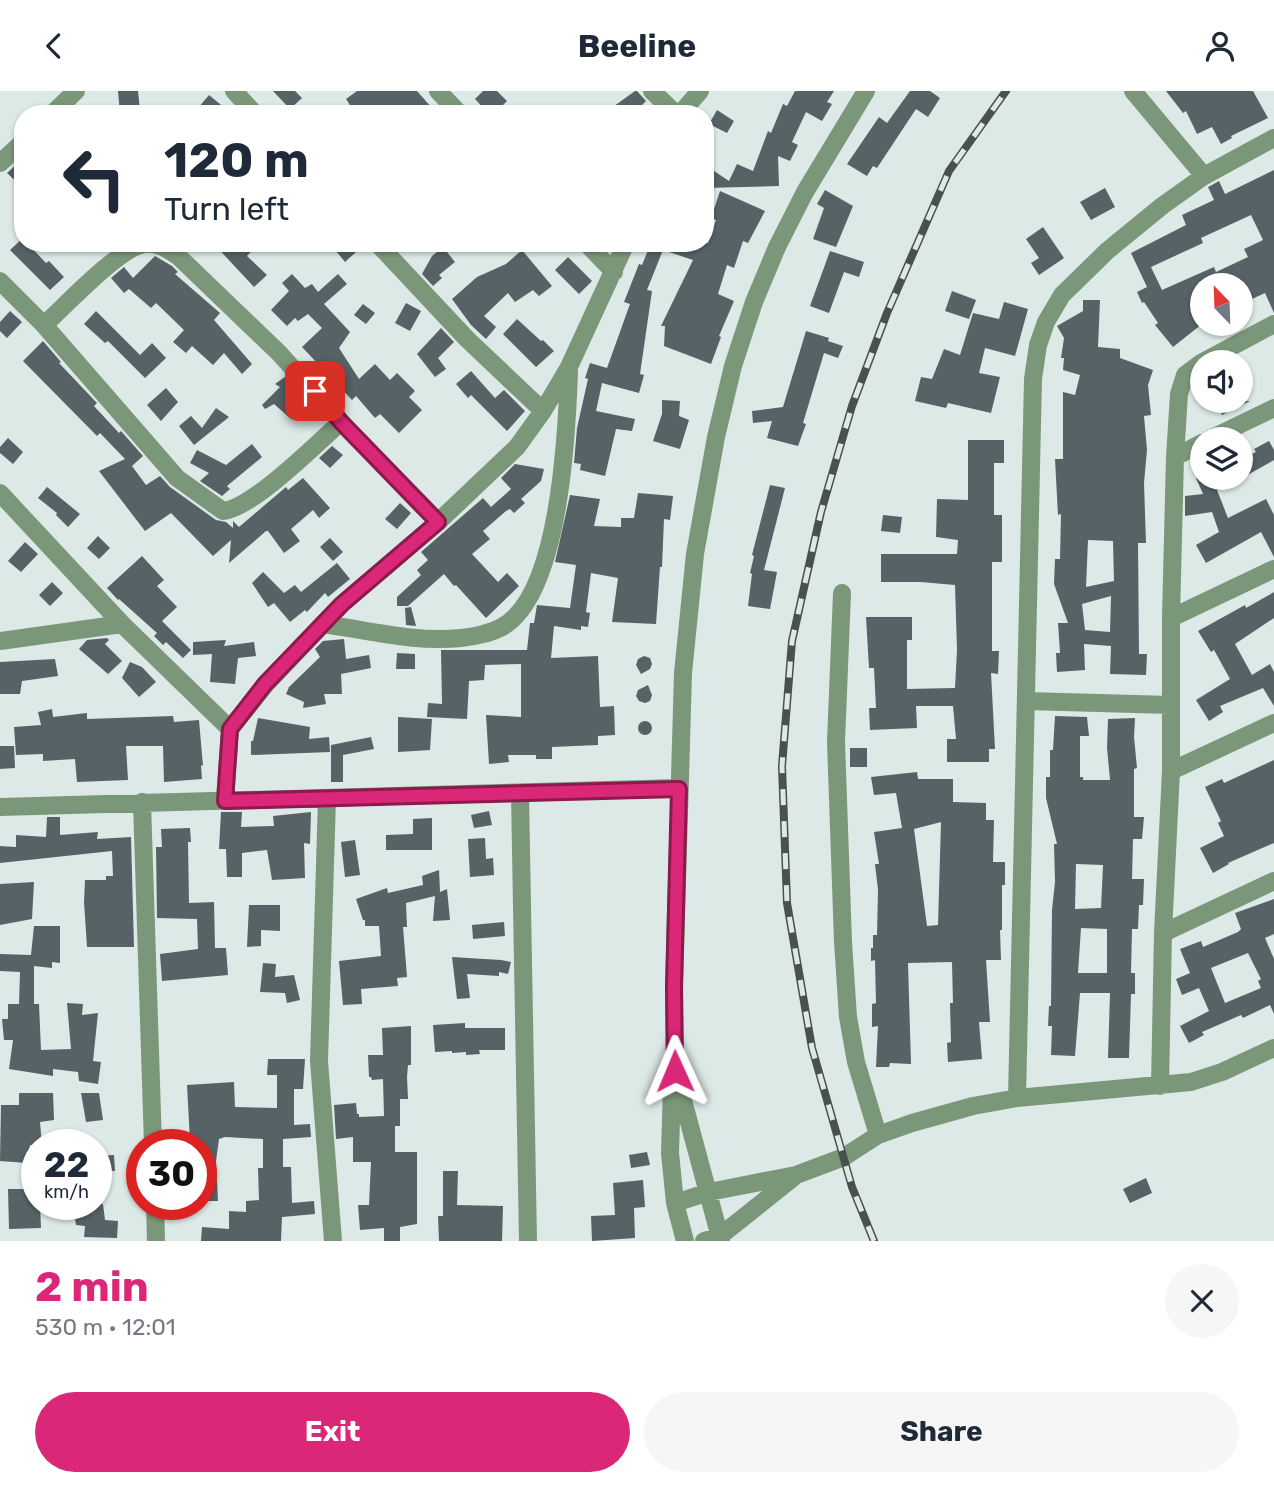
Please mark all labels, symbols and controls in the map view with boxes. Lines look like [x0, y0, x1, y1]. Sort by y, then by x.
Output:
icon: back [35, 27, 73, 65]
text: Beeline [578, 27, 696, 65]
icon: person [1201, 27, 1239, 65]
text: 120 m [164, 131, 309, 189]
icon: left [49, 133, 140, 224]
text: Turn left [164, 190, 289, 228]
north arrow [1190, 273, 1253, 336]
map controls [1190, 273, 1253, 490]
button: sound [1190, 350, 1253, 413]
pin [285, 361, 345, 421]
icon: arrive [296, 372, 334, 410]
button: layers [1190, 427, 1253, 490]
position arrow [638, 1034, 712, 1108]
speed limit sign: 30 [126, 1129, 217, 1220]
text: 22 [44, 1144, 89, 1186]
text: km/h [44, 1181, 89, 1203]
text: 2 min [35, 1262, 149, 1312]
button: close [1165, 1264, 1239, 1338]
text: 530 m · 12:01 [35, 1313, 176, 1341]
button: Exit [35, 1392, 630, 1472]
button: Share [644, 1392, 1239, 1472]

